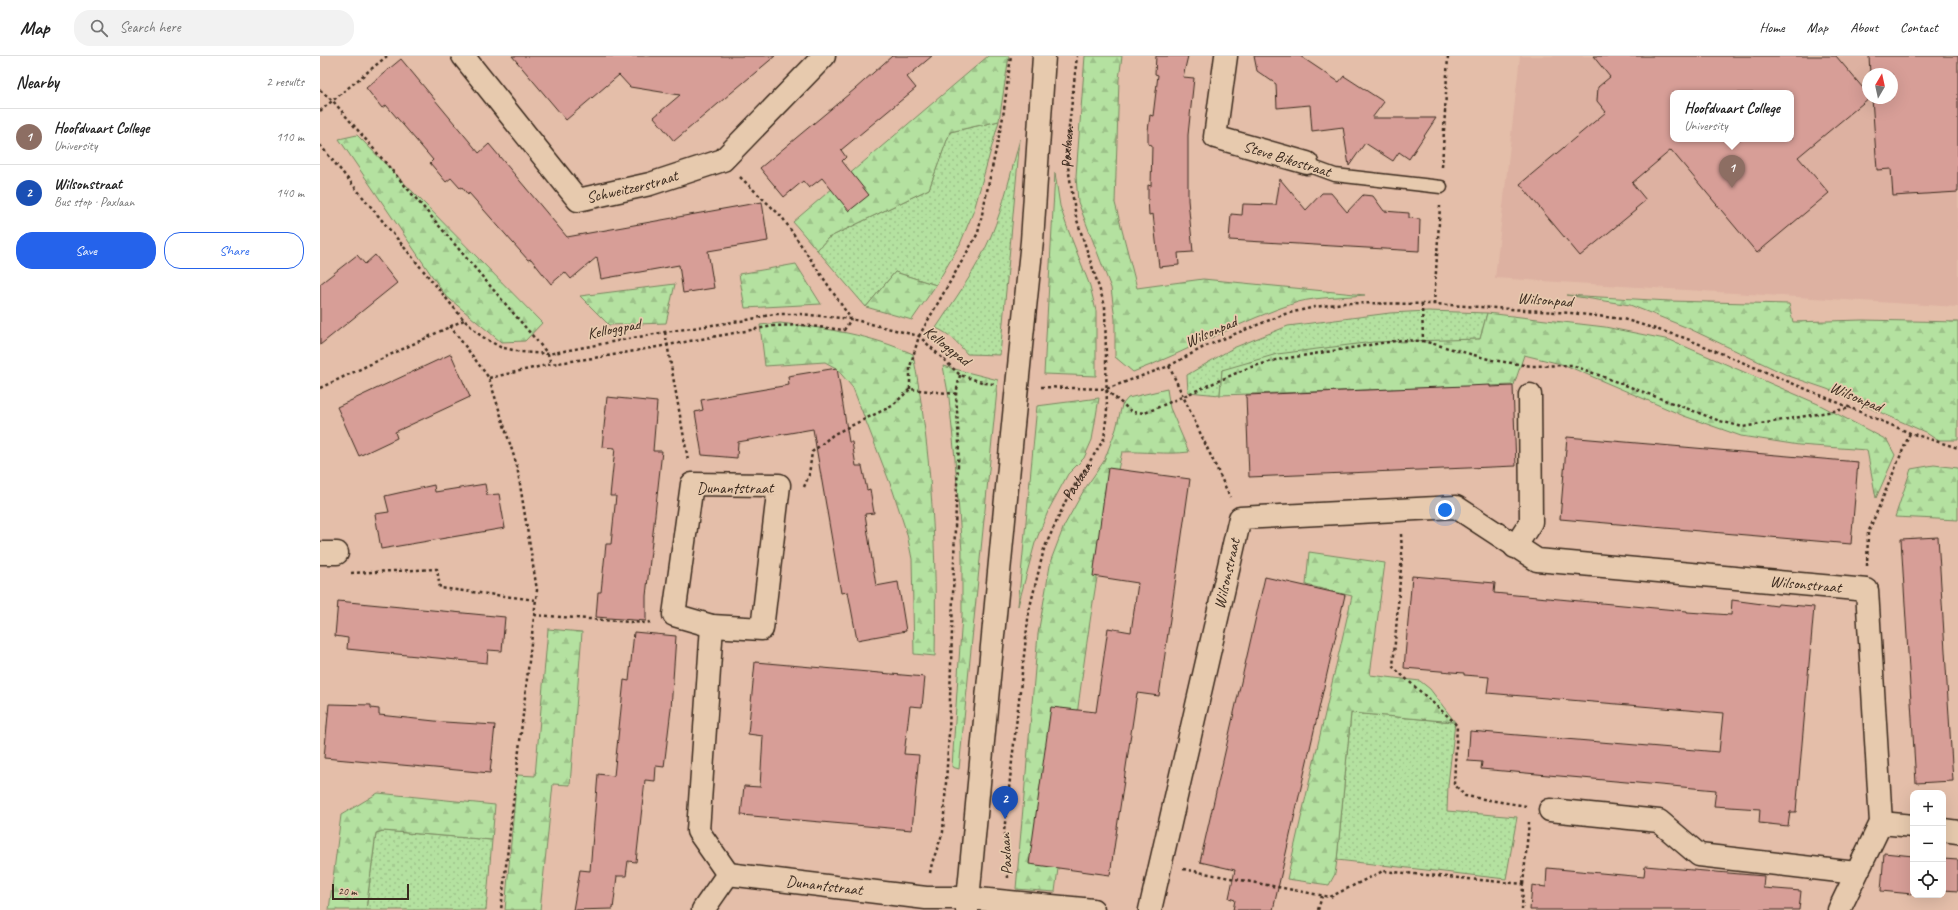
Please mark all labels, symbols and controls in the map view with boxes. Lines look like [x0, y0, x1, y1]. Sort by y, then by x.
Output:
search box [74, 10, 354, 46]
text: Map [20, 16, 50, 40]
icon: search [88, 17, 110, 39]
text: Search here [120, 18, 181, 37]
text: Home [1759, 19, 1785, 36]
text: Map [1807, 19, 1828, 36]
text: About [1850, 19, 1878, 36]
text: Contact [1900, 19, 1938, 36]
north arrow [1862, 68, 1898, 104]
text: Nearby [16, 72, 59, 93]
text: 2 results [266, 74, 304, 90]
popup [1670, 90, 1794, 142]
text: Hoofdvaart College [1684, 99, 1780, 118]
text: University [1684, 118, 1728, 134]
text: Hoofdvaart College [54, 119, 149, 138]
street label: Paxlaan [1056, 125, 1079, 170]
text: 1 [26, 129, 32, 145]
text: 110 m [276, 129, 304, 145]
street label: Steve Bikostraat [1241, 136, 1335, 182]
text: University [54, 138, 97, 154]
pin: 1 [1719, 155, 1745, 188]
street label: Schweitzerstraat [585, 165, 682, 208]
text: Wilsonstraat [54, 175, 122, 194]
text: 2 [26, 185, 32, 201]
text: 140 m [276, 185, 304, 201]
text: Bus stop · Paxlaan [54, 194, 134, 210]
button: Save [16, 232, 156, 269]
button: Share [164, 232, 304, 269]
street label: Wilsonpad [1517, 288, 1576, 312]
street label: Wilsonpad [1182, 311, 1243, 352]
street label: Kelloggpad [586, 314, 645, 344]
street label: Kelloggpad [920, 321, 977, 372]
street label: Wilsonpad [1827, 377, 1888, 418]
street label: Paxlaan [1057, 457, 1097, 503]
street label: Dunantstraat [697, 478, 775, 498]
your location [1435, 500, 1455, 520]
street label: Wilsonstraat [1209, 535, 1245, 611]
street label: Wilsonstraat [1769, 571, 1844, 598]
pin: 2 [992, 786, 1018, 819]
map controls [1910, 790, 1946, 898]
button: + [1910, 790, 1946, 826]
button: − [1910, 826, 1946, 862]
street label: Paxlaan [995, 832, 1017, 876]
button: locate [1910, 862, 1946, 898]
street label: Dunantstraat [785, 871, 865, 900]
scale bar [332, 882, 409, 901]
text: 20 m [338, 884, 357, 898]

